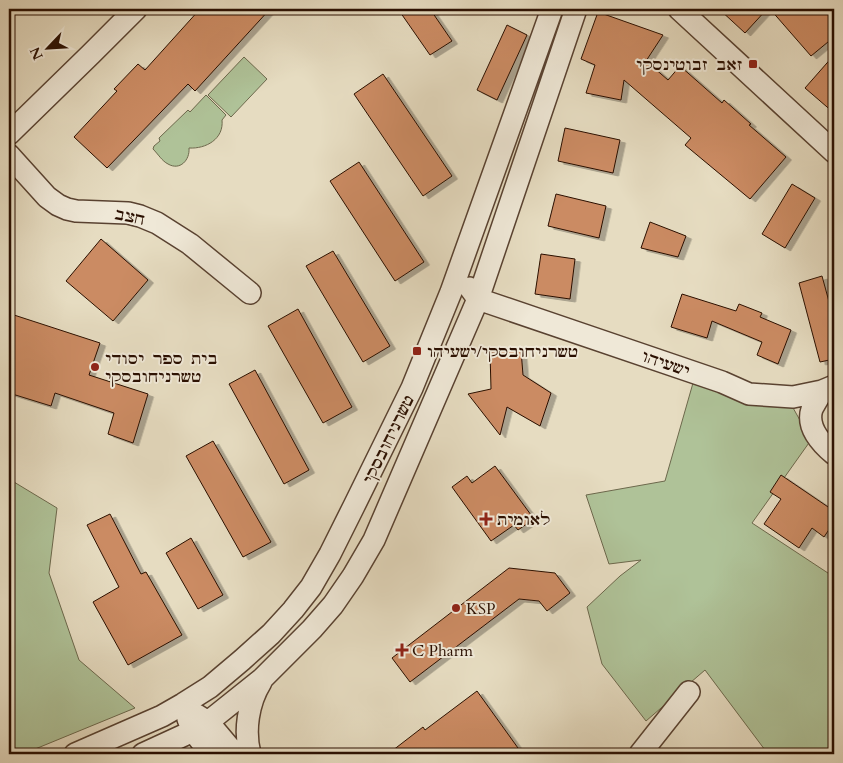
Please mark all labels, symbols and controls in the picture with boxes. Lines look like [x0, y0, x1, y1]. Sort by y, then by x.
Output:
north arrow [22, 22, 72, 72]
text: N [25, 44, 48, 63]
place label: זאב זבוטינסקי [636, 54, 743, 76]
marker: זאב זבוטינסקי [747, 58, 759, 70]
street label: חצב [113, 203, 147, 231]
place label: טשרניחובסקי/ישעיהו [427, 341, 578, 363]
marker: טשרניחובסקי/ישעיהו [411, 345, 423, 357]
street label: ישעיהו [639, 345, 693, 382]
place label: בית ספר יסודי טשרניחובסקי [105, 348, 218, 388]
marker: בית ספר יסודי טשרניחובסקי [89, 361, 101, 373]
street label: טשרניחובסקי [358, 391, 420, 488]
place label: לאומית [497, 509, 550, 531]
marker: לאומית [479, 512, 493, 526]
place label: KSP [466, 598, 495, 620]
marker: KSP [450, 602, 462, 614]
place label: C Pharm [412, 640, 474, 662]
marker: C Pharm [396, 644, 408, 656]

